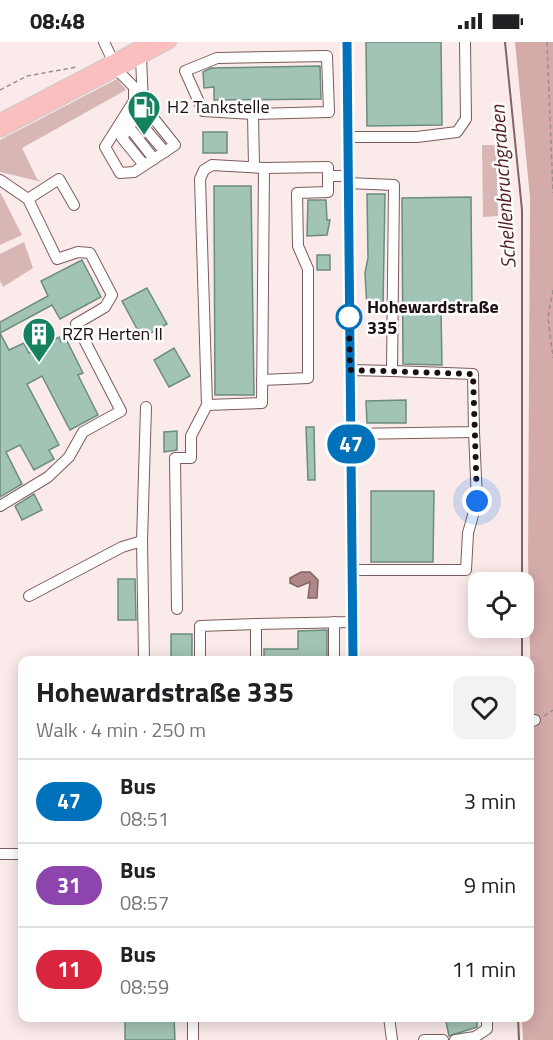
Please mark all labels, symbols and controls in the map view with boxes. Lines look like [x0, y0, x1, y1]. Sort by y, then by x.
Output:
text: 08:48 [30, 4, 85, 38]
fuel station icon: H2 Tankstelle [126, 89, 162, 136]
place label: H2 Tankstelle [167, 93, 270, 120]
water label: Schellenbruchgraben [481, 103, 524, 270]
place label: Hohewardstraße 335 [367, 293, 499, 341]
marker: Hohewardstraße 335 [336, 304, 362, 330]
building icon: RZR Herten II [21, 316, 57, 363]
place label: RZR Herten II [62, 320, 163, 347]
line badge: 47 [324, 424, 378, 464]
text: 47 [339, 428, 363, 460]
your location [462, 486, 492, 516]
map controls [468, 572, 534, 638]
button: locate [468, 572, 534, 638]
text: Hohewardstraße 335 [36, 670, 294, 713]
button: heart [453, 676, 516, 739]
text: Walk · 4 min · 250 m [36, 714, 206, 745]
text: Bus [120, 769, 156, 803]
text: 3 min [464, 784, 516, 818]
text: 47 [57, 785, 81, 817]
text: 08:51 [120, 803, 169, 834]
text: Bus [120, 853, 156, 887]
text: 9 min [464, 868, 516, 902]
text: 31 [57, 869, 81, 901]
text: 08:57 [120, 887, 169, 918]
text: Bus [120, 937, 156, 971]
text: 11 min [451, 952, 516, 986]
text: 11 [57, 953, 81, 985]
text: 08:59 [120, 971, 169, 1002]

